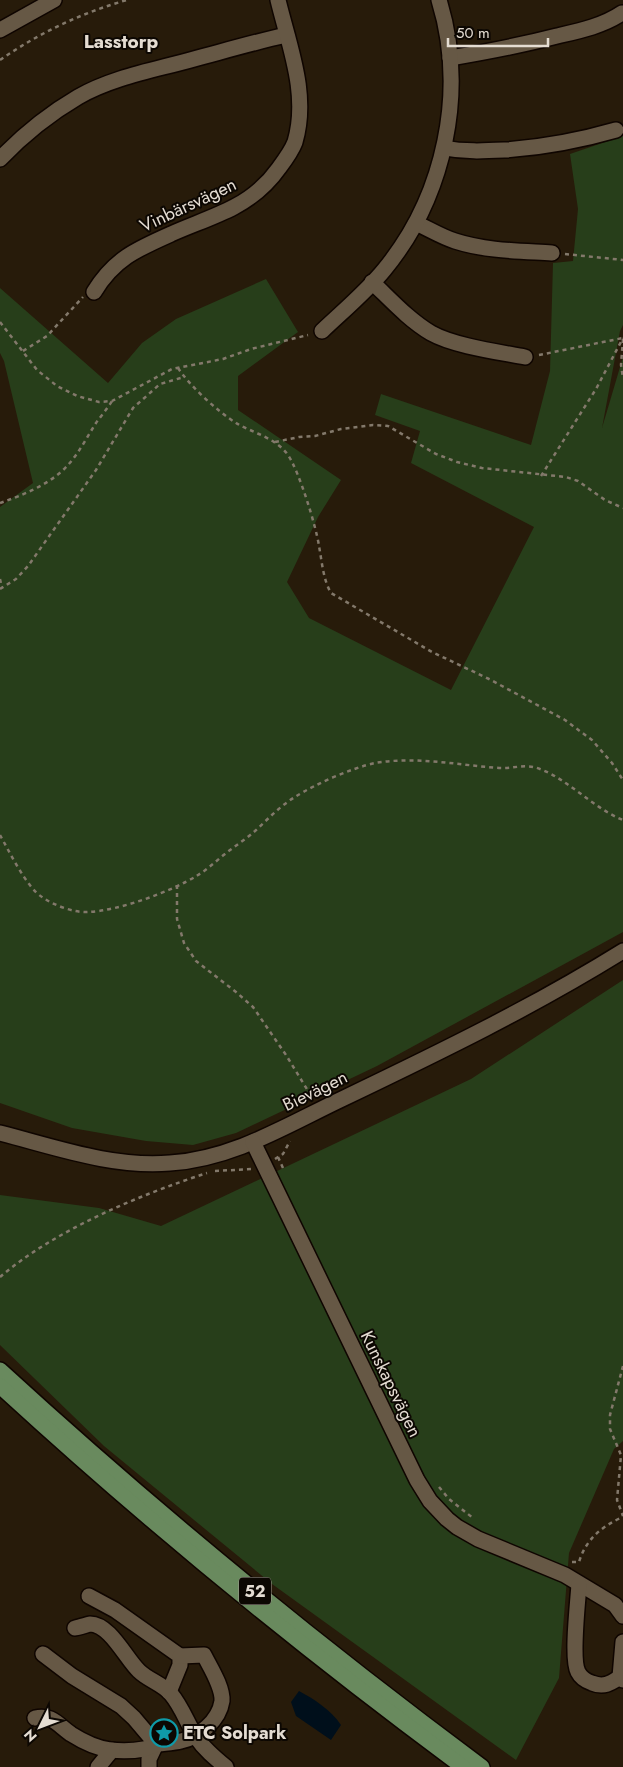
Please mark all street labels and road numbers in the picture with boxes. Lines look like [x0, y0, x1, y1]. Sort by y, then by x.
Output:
street label: Vinbärsvägen [135, 171, 241, 239]
street label: Bievägen [278, 1064, 352, 1118]
street label: Kunskapsvägen [354, 1326, 428, 1442]
road number: 52 [239, 1578, 271, 1604]

